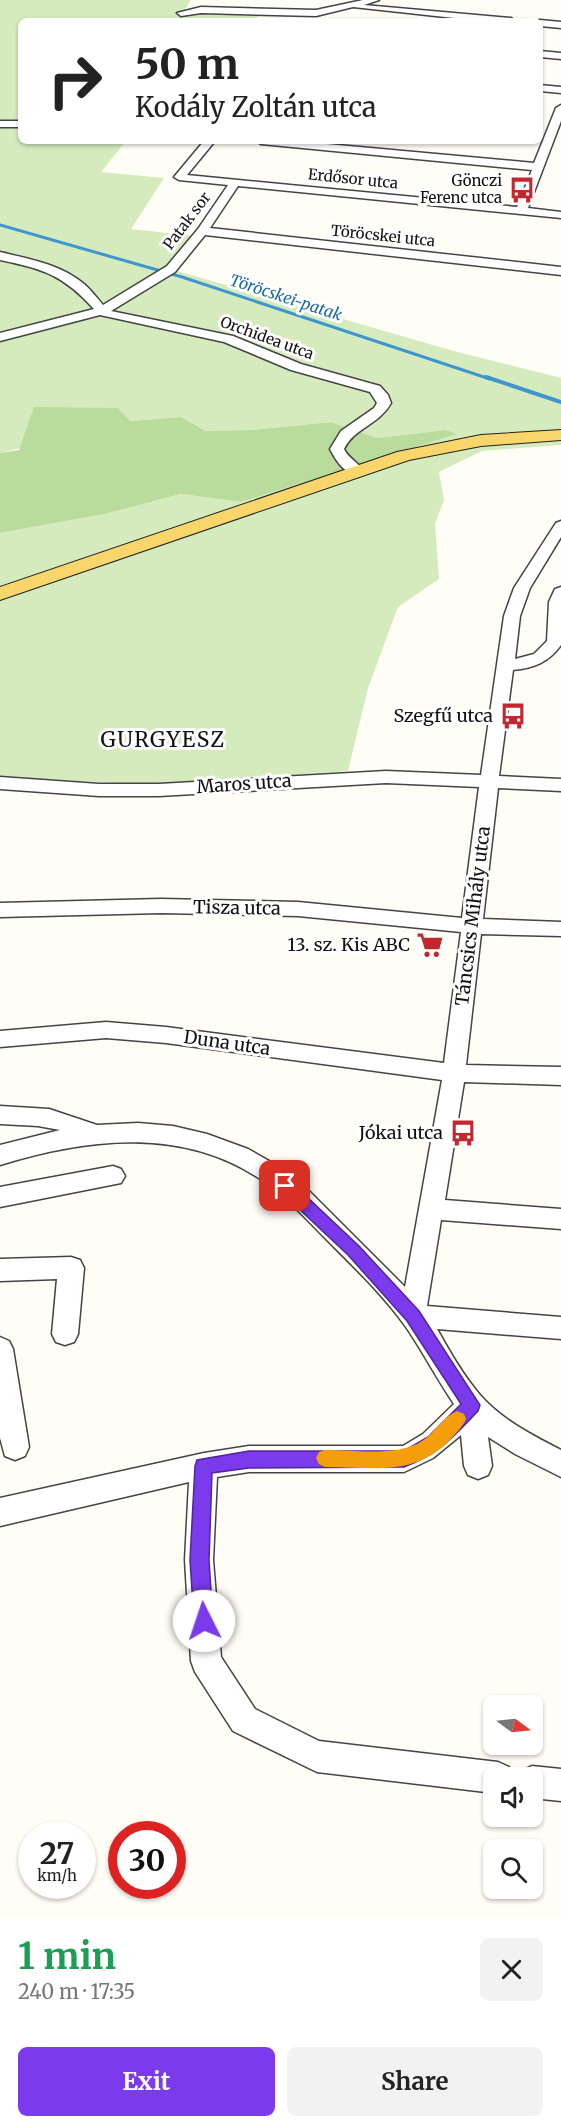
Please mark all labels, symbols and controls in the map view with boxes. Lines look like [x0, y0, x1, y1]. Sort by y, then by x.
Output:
text: 50 m [135, 38, 239, 90]
icon: right [36, 42, 114, 120]
text: Kodály Zoltán utca [135, 90, 377, 124]
street label: Erdősor utca [307, 164, 399, 193]
place label: Gönczi Ferenc utca [420, 171, 502, 207]
bus stop icon: Gönczi Ferenc utca [507, 175, 537, 205]
street label: Patak sor [159, 188, 215, 253]
street label: Töröcskei utca [330, 221, 436, 250]
water label: Töröcskei-patak [227, 269, 345, 325]
street label: Orchidea utca [218, 312, 317, 363]
bus stop icon: Szegfű utca [498, 701, 528, 731]
place label: Szegfű utca [393, 704, 493, 727]
district label: GURGYESZ [100, 726, 226, 753]
street label: Maros utca [196, 769, 293, 798]
street label: Táncsics Mihály utca [450, 824, 495, 1007]
street label: Tisza utca [193, 895, 281, 920]
supermarket icon: 13. sz. Kis ABC [415, 930, 445, 960]
place label: 13. sz. Kis ABC [288, 933, 410, 956]
street label: Duna utca [182, 1025, 272, 1060]
bus stop icon: Jókai utca [448, 1118, 478, 1148]
place label: Jókai utca [358, 1121, 443, 1144]
pin [259, 1160, 310, 1211]
icon: arrive [268, 1169, 301, 1202]
position arrow [172, 1589, 236, 1653]
north arrow [483, 1695, 543, 1755]
map controls [483, 1695, 543, 1899]
button: sound [483, 1767, 543, 1827]
speed limit sign: 30 [108, 1821, 186, 1899]
text: 27 [40, 1834, 74, 1872]
button: search [483, 1839, 543, 1899]
text: km/h [37, 1866, 77, 1885]
text: 1 min [18, 1934, 116, 1979]
button: close [480, 1938, 543, 2001]
text: 240 m · 17:35 [18, 1979, 135, 2004]
button: Exit [18, 2047, 275, 2116]
button: Share [287, 2047, 543, 2116]

